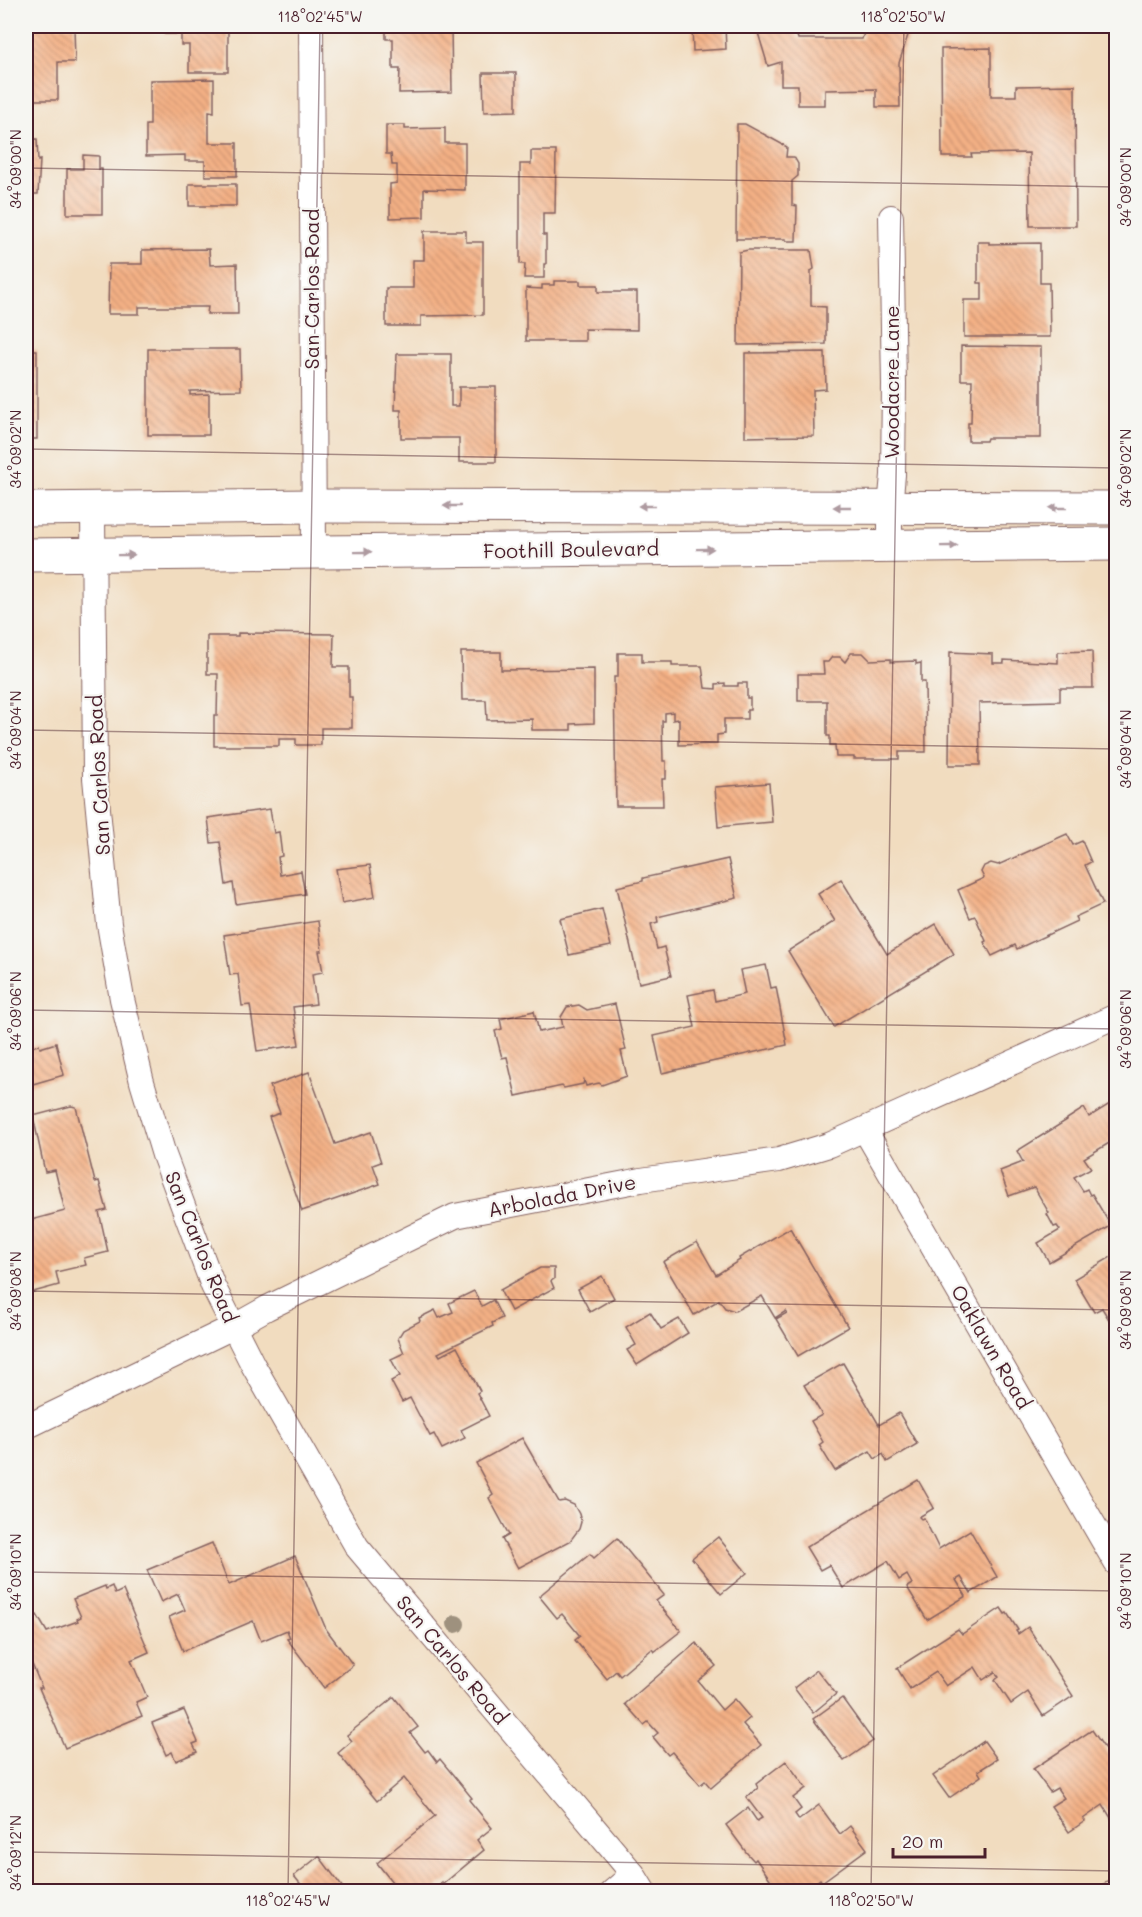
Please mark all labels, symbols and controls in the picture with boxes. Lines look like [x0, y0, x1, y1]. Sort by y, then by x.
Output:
text: 118°02'45"W [277, 6, 363, 26]
text: 118°02'50"W [860, 6, 946, 26]
text: 34°09'00"N [5, 129, 25, 209]
text: 34°09'00"N [1115, 147, 1135, 227]
street label: San Carlos Road [298, 209, 324, 369]
street label: Woodacre Lane [878, 305, 904, 459]
text: 34°09'02"N [5, 410, 25, 488]
text: 34°09'02"N [1115, 429, 1135, 507]
one-way arrow [443, 501, 462, 511]
one-way arrow [638, 501, 657, 511]
one-way arrow [833, 502, 852, 512]
one-way arrow [1049, 503, 1068, 513]
street label: Foothill Boulevard [483, 534, 659, 564]
one-way arrow [939, 541, 958, 551]
one-way arrow [695, 544, 714, 554]
one-way arrow [353, 547, 372, 557]
one-way arrow [116, 550, 135, 560]
text: 34°09'04"N [5, 690, 25, 770]
street label: San Carlos Road [81, 694, 115, 856]
text: 34°09'04"N [1115, 709, 1135, 789]
text: 34°09'06"N [5, 971, 25, 1051]
text: 34°09'06"N [1115, 989, 1135, 1069]
street label: San Carlos Road [160, 1167, 244, 1326]
street label: Arbolada Drive [486, 1168, 638, 1222]
text: 34°09'08"N [5, 1251, 25, 1331]
text: 34°09'08"N [1115, 1270, 1135, 1350]
street label: Oaklawn Road [946, 1280, 1038, 1413]
text: 34°09'10"N [5, 1533, 25, 1611]
text: 34°09'10"N [1115, 1552, 1135, 1630]
street label: San Carlos Road [391, 1589, 514, 1729]
text: 34°09'12"N [5, 1815, 25, 1891]
scale bar [893, 1821, 984, 1859]
text: 20 m [902, 1829, 943, 1853]
text: 118°02'45"W [245, 1890, 331, 1910]
text: 118°02'50"W [828, 1890, 914, 1910]

